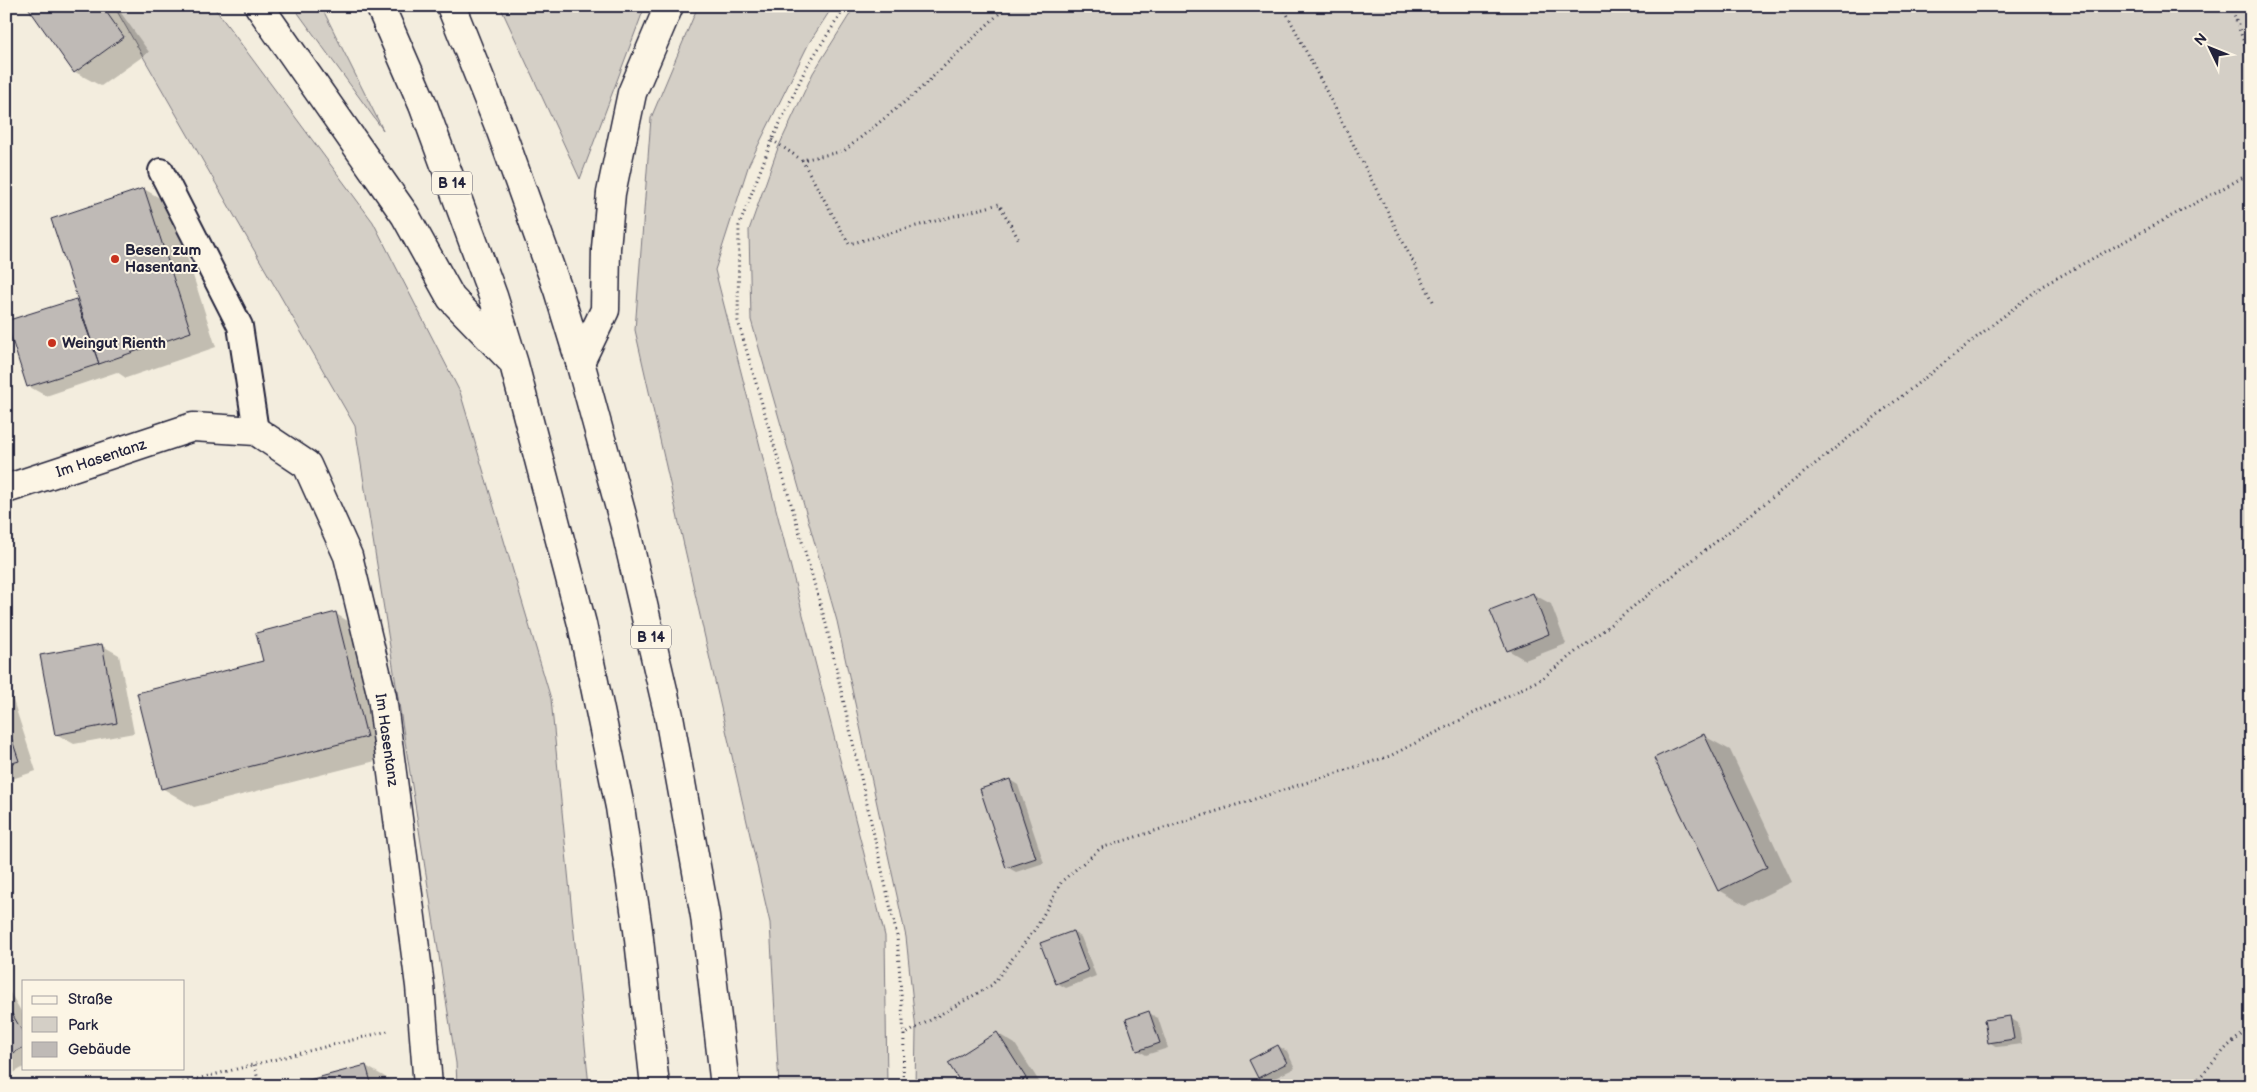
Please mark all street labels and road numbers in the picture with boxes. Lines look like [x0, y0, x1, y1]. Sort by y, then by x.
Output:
road number: B 14 [432, 172, 472, 194]
street label: Im Hasentanz [54, 435, 149, 482]
road number: B 14 [631, 626, 671, 649]
street label: Im Hasentanz [371, 692, 403, 789]

